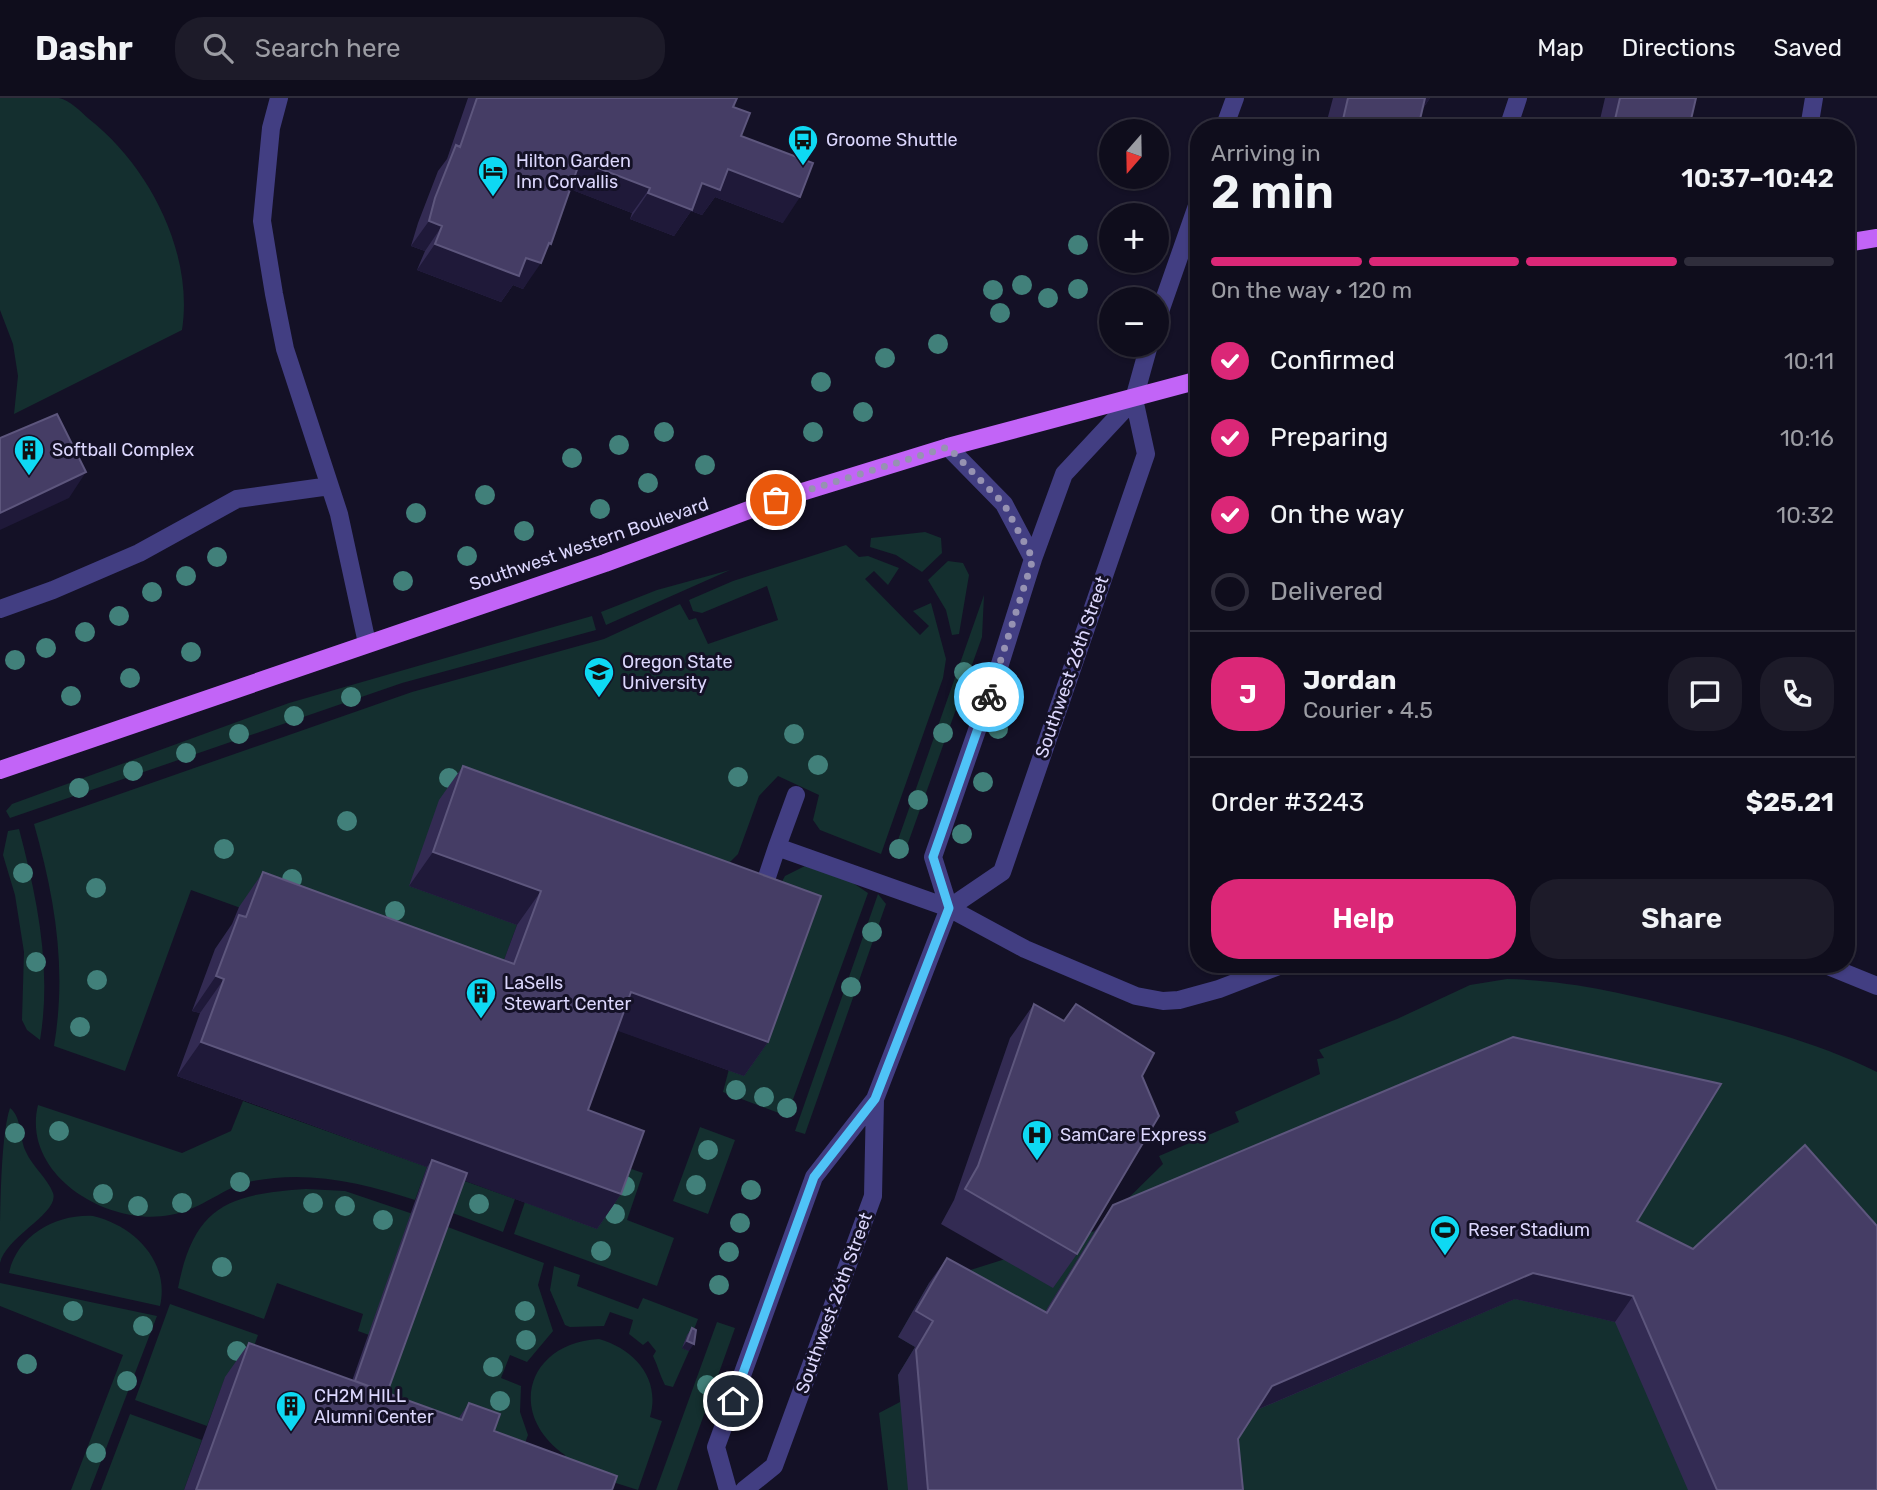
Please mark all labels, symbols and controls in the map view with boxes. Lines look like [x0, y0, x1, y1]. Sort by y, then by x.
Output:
search box [175, 17, 665, 80]
text: Dashr [35, 29, 133, 68]
icon: search [199, 29, 237, 67]
text: Search here [255, 33, 401, 64]
text: Map [1537, 34, 1584, 62]
text: Directions [1622, 34, 1735, 62]
text: Saved [1773, 34, 1842, 62]
north arrow [1099, 119, 1169, 189]
map controls [1099, 119, 1169, 357]
bus stop icon: Groome Shuttle [786, 123, 820, 167]
place label: Groome Shuttle [826, 129, 958, 151]
text: Arriving in [1211, 139, 1321, 167]
place label: Hilton Garden Inn Corvallis [516, 150, 631, 193]
hotel icon: Hilton Garden Inn Corvallis [476, 154, 510, 198]
text: 10:37–10:42 [1681, 163, 1834, 194]
text: 2 min [1211, 165, 1334, 220]
button: + [1099, 203, 1169, 273]
text: On the way · 120 m [1211, 276, 1412, 304]
button: − [1099, 287, 1169, 357]
icon: check [1211, 342, 1249, 380]
text: Confirmed [1270, 345, 1395, 376]
text: 10:11 [1784, 347, 1834, 375]
icon: check [1211, 419, 1249, 457]
text: Preparing [1270, 422, 1388, 453]
text: 10:16 [1780, 424, 1834, 452]
building icon: Softball Complex [12, 433, 46, 477]
place label: Softball Complex [52, 439, 194, 461]
pin [746, 470, 806, 530]
icon: bag [757, 481, 795, 519]
street label: Southwest Western Boulevard [466, 493, 712, 595]
icon: check [1211, 496, 1249, 534]
text: On the way [1270, 499, 1404, 530]
text: 10:32 [1776, 501, 1834, 529]
street label: Southwest 26th Street [1031, 573, 1113, 761]
text: Delivered [1270, 576, 1383, 607]
place label: Oregon State University [622, 651, 733, 694]
school or university icon: Oregon State University [582, 655, 616, 699]
button: chat [1668, 657, 1742, 731]
button: phone [1760, 657, 1834, 731]
courier [954, 662, 1024, 732]
text: Jordan [1303, 665, 1396, 696]
icon: bike [970, 678, 1008, 716]
text: J [1239, 679, 1257, 710]
text: Courier · 4.5 [1303, 696, 1433, 724]
text: Order #3243 [1211, 787, 1364, 818]
text: $25.21 [1746, 787, 1834, 818]
button: Help [1211, 879, 1516, 959]
button: Share [1530, 879, 1834, 959]
place label: LaSells Stewart Center [504, 972, 631, 1015]
building icon: LaSells Stewart Center [464, 976, 498, 1020]
hospital icon: SamCare Express [1020, 1118, 1054, 1162]
place label: SamCare Express [1060, 1124, 1207, 1146]
street label: Southwest 26th Street [791, 1209, 877, 1397]
sports icon: Reser Stadium [1428, 1213, 1462, 1257]
place label: Reser Stadium [1468, 1219, 1590, 1241]
pin [703, 1371, 763, 1431]
icon: home [714, 1382, 752, 1420]
place label: CH2M HILL Alumni Center [314, 1385, 434, 1428]
building icon: CH2M HILL Alumni Center [274, 1389, 308, 1433]

